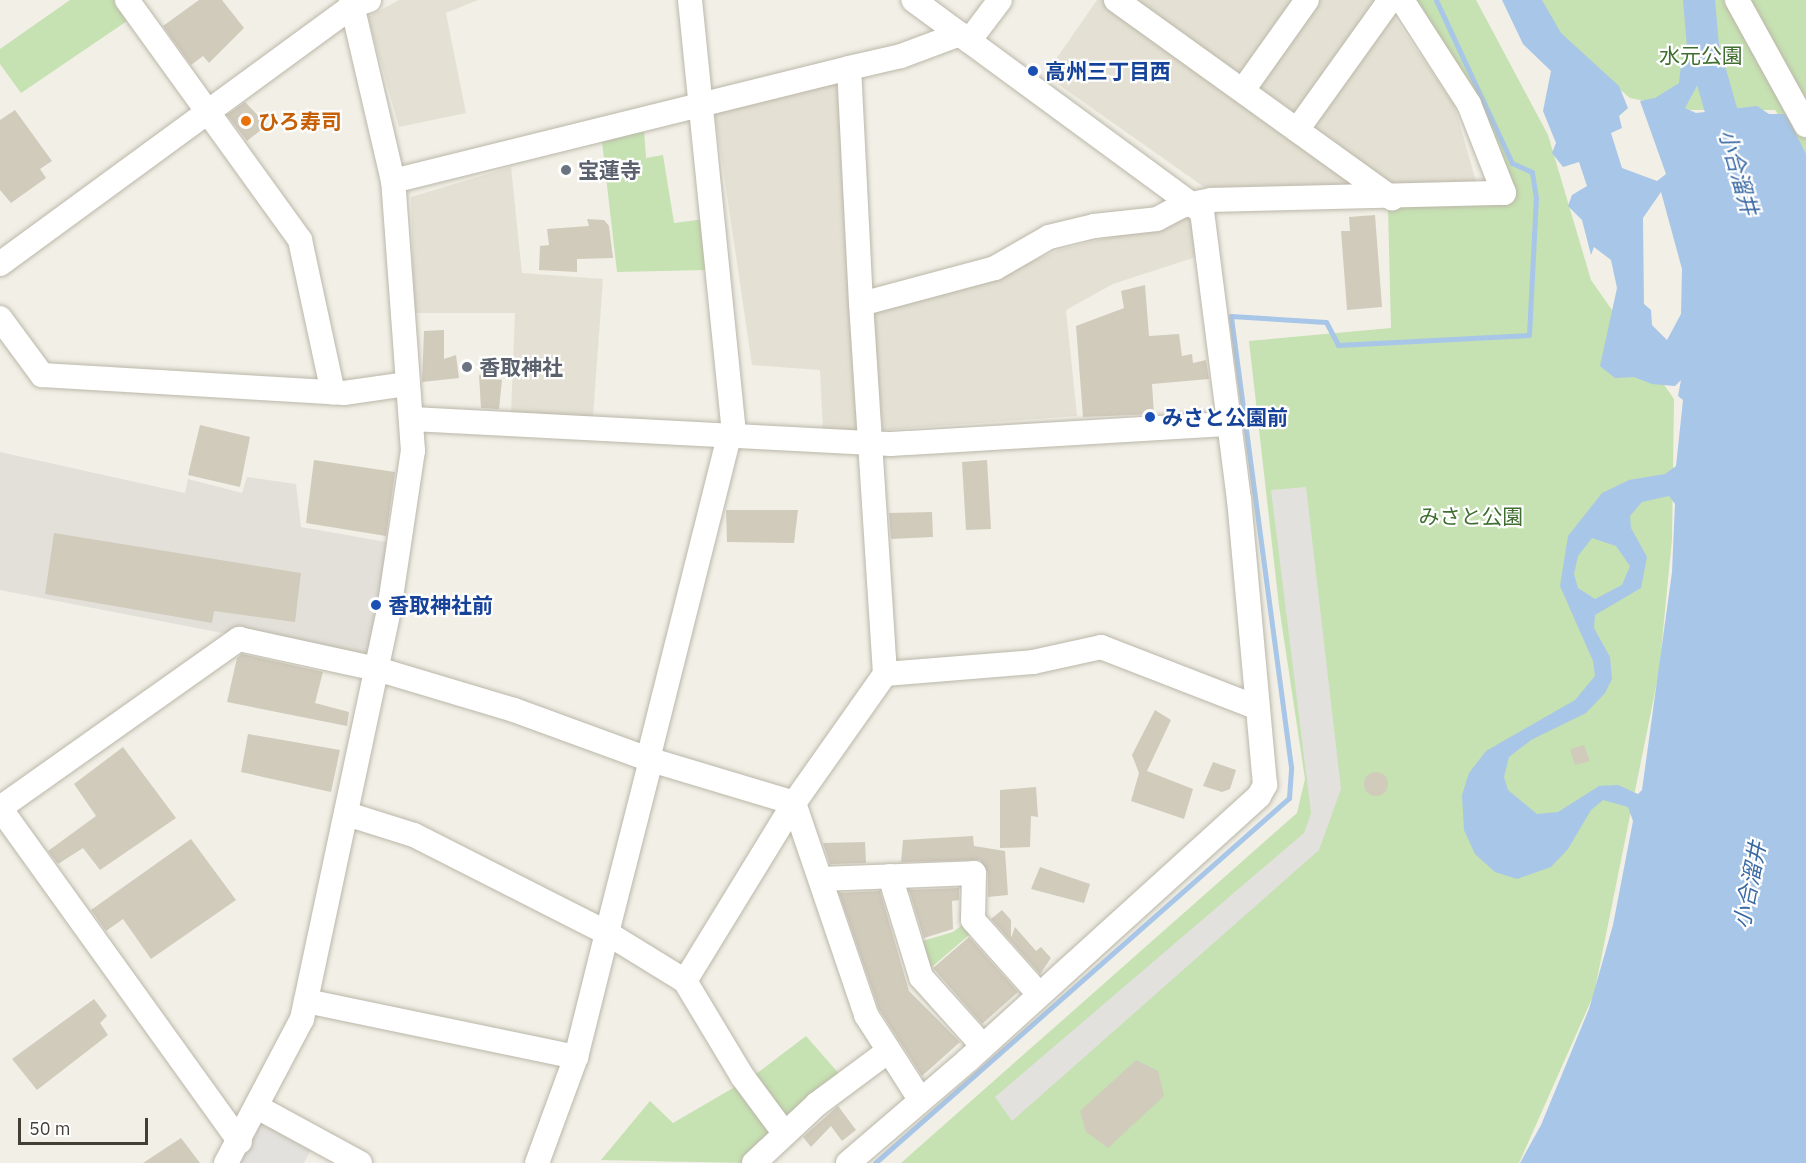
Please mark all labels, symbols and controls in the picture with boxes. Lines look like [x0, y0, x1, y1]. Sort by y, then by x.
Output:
park label: 水元公園 [1659, 42, 1743, 68]
place label: 高州三丁目西 [1045, 58, 1171, 84]
marker: 高州三丁目西 [1026, 64, 1040, 78]
place label: ひろ寿司 [258, 108, 342, 134]
marker: ひろ寿司 [239, 114, 253, 128]
water label: 小合溜井 [1714, 126, 1764, 218]
place label: 宝蓮寺 [578, 157, 641, 183]
marker: 宝蓮寺 [559, 163, 573, 177]
place label: 香取神社 [479, 354, 563, 380]
marker: 香取神社 [460, 360, 474, 374]
place label: みさと公園前 [1162, 404, 1288, 430]
marker: みさと公園前 [1143, 410, 1157, 424]
park label: みさと公園 [1419, 503, 1523, 529]
place label: 香取神社前 [388, 592, 493, 618]
marker: 香取神社前 [369, 598, 383, 612]
water label: 小合溜井 [1728, 839, 1770, 931]
scale bar [21, 1106, 152, 1144]
text: 50 m [29, 1117, 71, 1140]

